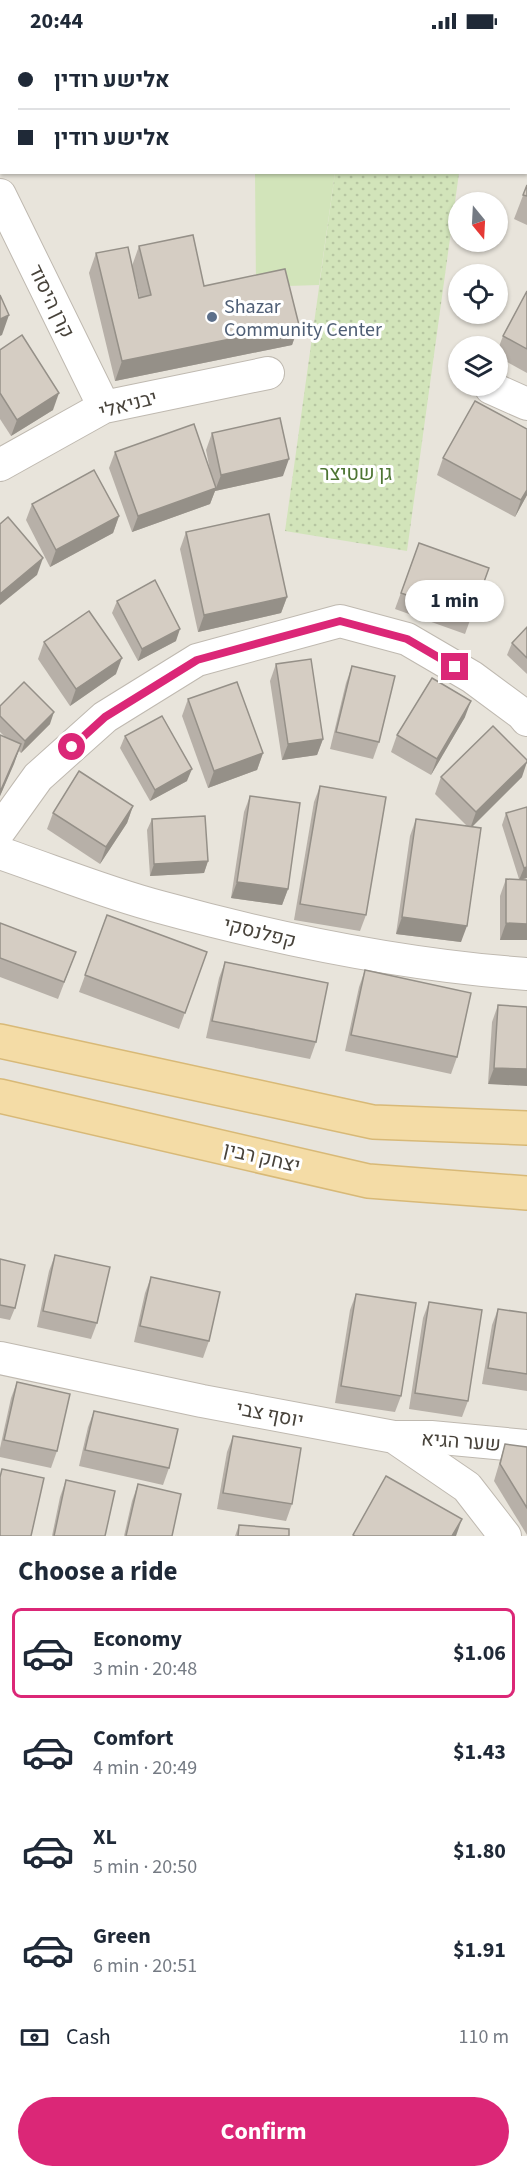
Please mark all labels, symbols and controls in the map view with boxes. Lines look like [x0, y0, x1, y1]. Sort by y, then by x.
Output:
text: 20:44 [30, 5, 83, 37]
text: אלישע רודין [54, 64, 170, 96]
text: אלישע רודין [54, 122, 170, 154]
north arrow [448, 192, 508, 252]
map controls [448, 192, 508, 396]
street label: קרן היסוד [21, 260, 81, 343]
button: locate [448, 264, 508, 324]
place label: Shazar Community Center [224, 293, 382, 344]
marker: Shazar Community Center [205, 310, 219, 324]
button: layers [448, 336, 508, 396]
street label: יבניאלי [96, 384, 160, 426]
park label: גן שטיצר [320, 460, 392, 488]
callout: 1 min [406, 580, 504, 622]
text: 1 min [430, 587, 479, 615]
route end [441, 653, 468, 680]
route start [58, 733, 85, 760]
street label: קפלנסקי [221, 910, 299, 955]
street label: יצחק רבין [221, 1136, 303, 1180]
street label: יוסף צבי [234, 1395, 306, 1435]
street label: שער הגיא [420, 1425, 502, 1459]
text: Choose a ride [18, 1552, 178, 1591]
text: Economy [93, 1623, 182, 1655]
icon: car [21, 1626, 75, 1680]
text: $1.06 [453, 1637, 506, 1669]
text: 3 min · 20:48 [93, 1655, 197, 1683]
text: Comfort [93, 1722, 174, 1754]
icon: car [21, 1725, 75, 1779]
text: $1.43 [453, 1736, 506, 1768]
text: 4 min · 20:49 [93, 1754, 197, 1782]
text: XL [93, 1821, 117, 1853]
icon: car [21, 1824, 75, 1878]
text: $1.80 [453, 1835, 506, 1867]
text: 5 min · 20:50 [93, 1853, 197, 1881]
text: Green [93, 1920, 151, 1952]
icon: car [21, 1923, 75, 1977]
text: $1.91 [453, 1934, 506, 1966]
text: 6 min · 20:51 [93, 1952, 197, 1980]
icon: cash [18, 2021, 51, 2054]
text: Cash [66, 2021, 111, 2053]
text: 110 m [459, 2023, 509, 2051]
button: Confirm [18, 2097, 509, 2166]

